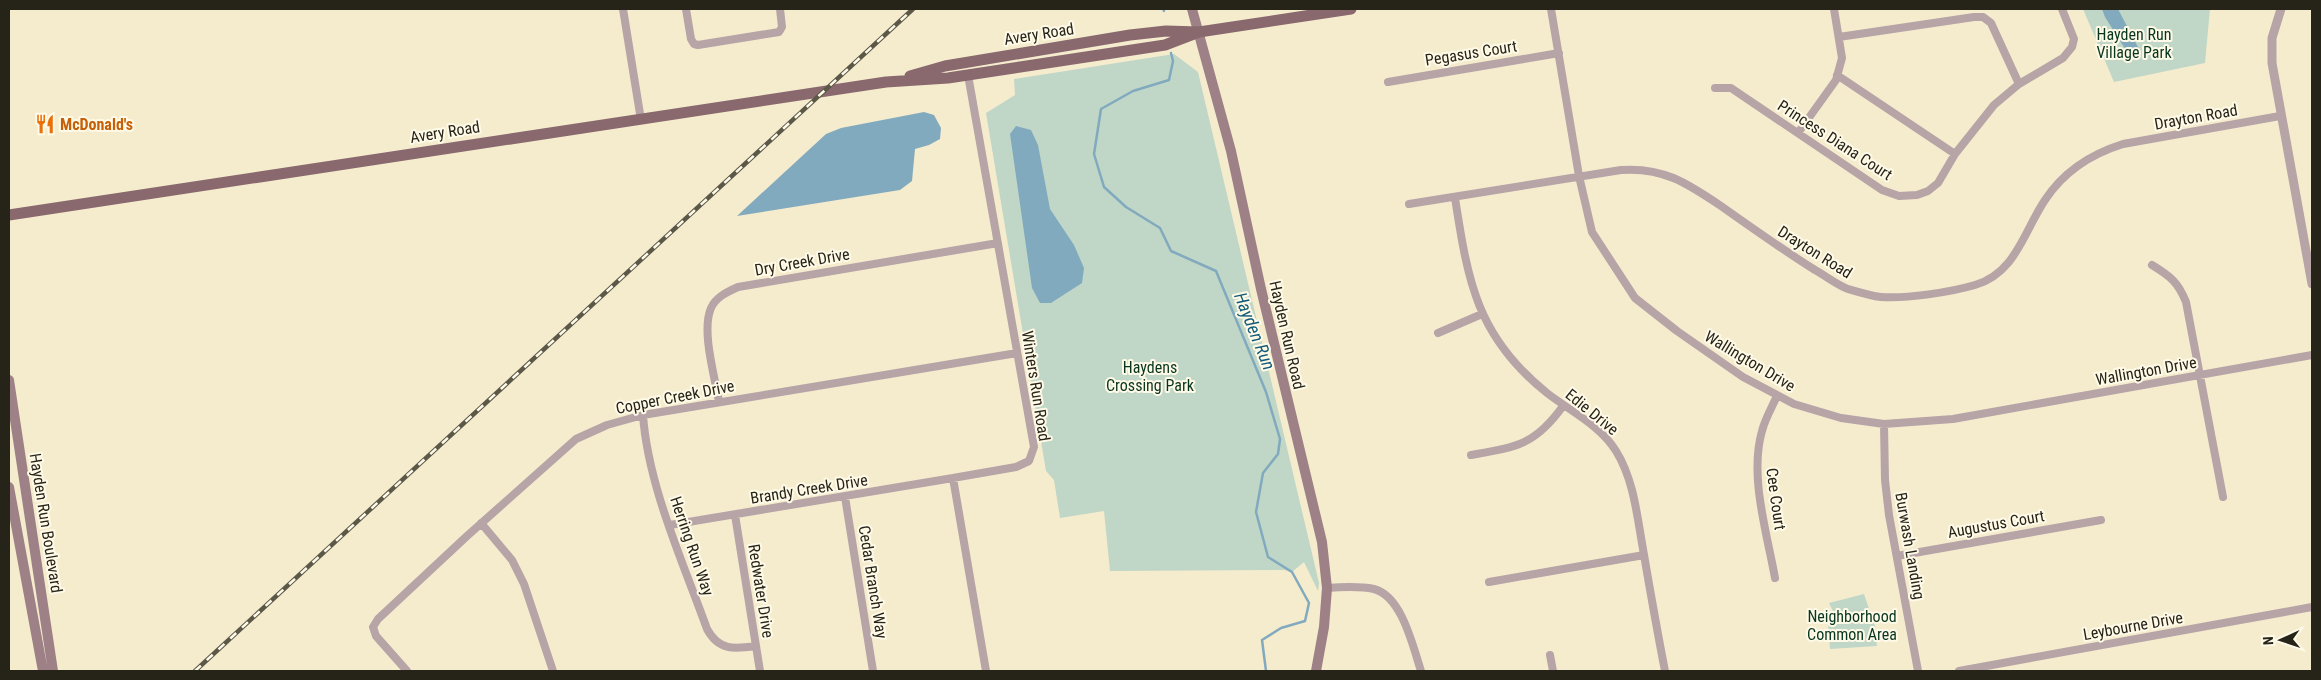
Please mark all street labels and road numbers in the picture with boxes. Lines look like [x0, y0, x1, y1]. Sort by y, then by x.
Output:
street label: Avery Road [1003, 19, 1075, 49]
street label: Pegasus Court [1424, 36, 1519, 70]
street label: Princess Diana Court [1774, 96, 1896, 184]
street label: Drayton Road [2153, 100, 2239, 134]
street label: Avery Road [409, 117, 481, 147]
street label: Drayton Road [1774, 222, 1856, 282]
street label: Dry Creek Drive [753, 244, 851, 280]
street label: Hayden Run Road [1265, 279, 1309, 391]
street label: Wallington Drive [1701, 327, 1799, 395]
street label: Winters Run Road [1018, 329, 1054, 443]
street label: Wallington Drive [2094, 353, 2198, 389]
street label: Copper Creek Drive [614, 376, 736, 418]
street label: Edie Drive [1562, 385, 1622, 439]
street label: Hayden Run Boulevard [26, 452, 66, 594]
street label: Cee Court [1762, 467, 1790, 532]
street label: Brandy Creek Drive [749, 470, 869, 508]
street label: Burwash Landing [1891, 491, 1929, 601]
street label: Herring Run Way [666, 494, 718, 599]
street label: Augustus Court [1946, 506, 2046, 542]
street label: Cedar Branch Way [855, 524, 891, 640]
street label: Redwater Drive [744, 543, 778, 639]
street label: Leybourne Drive [2082, 608, 2184, 644]

